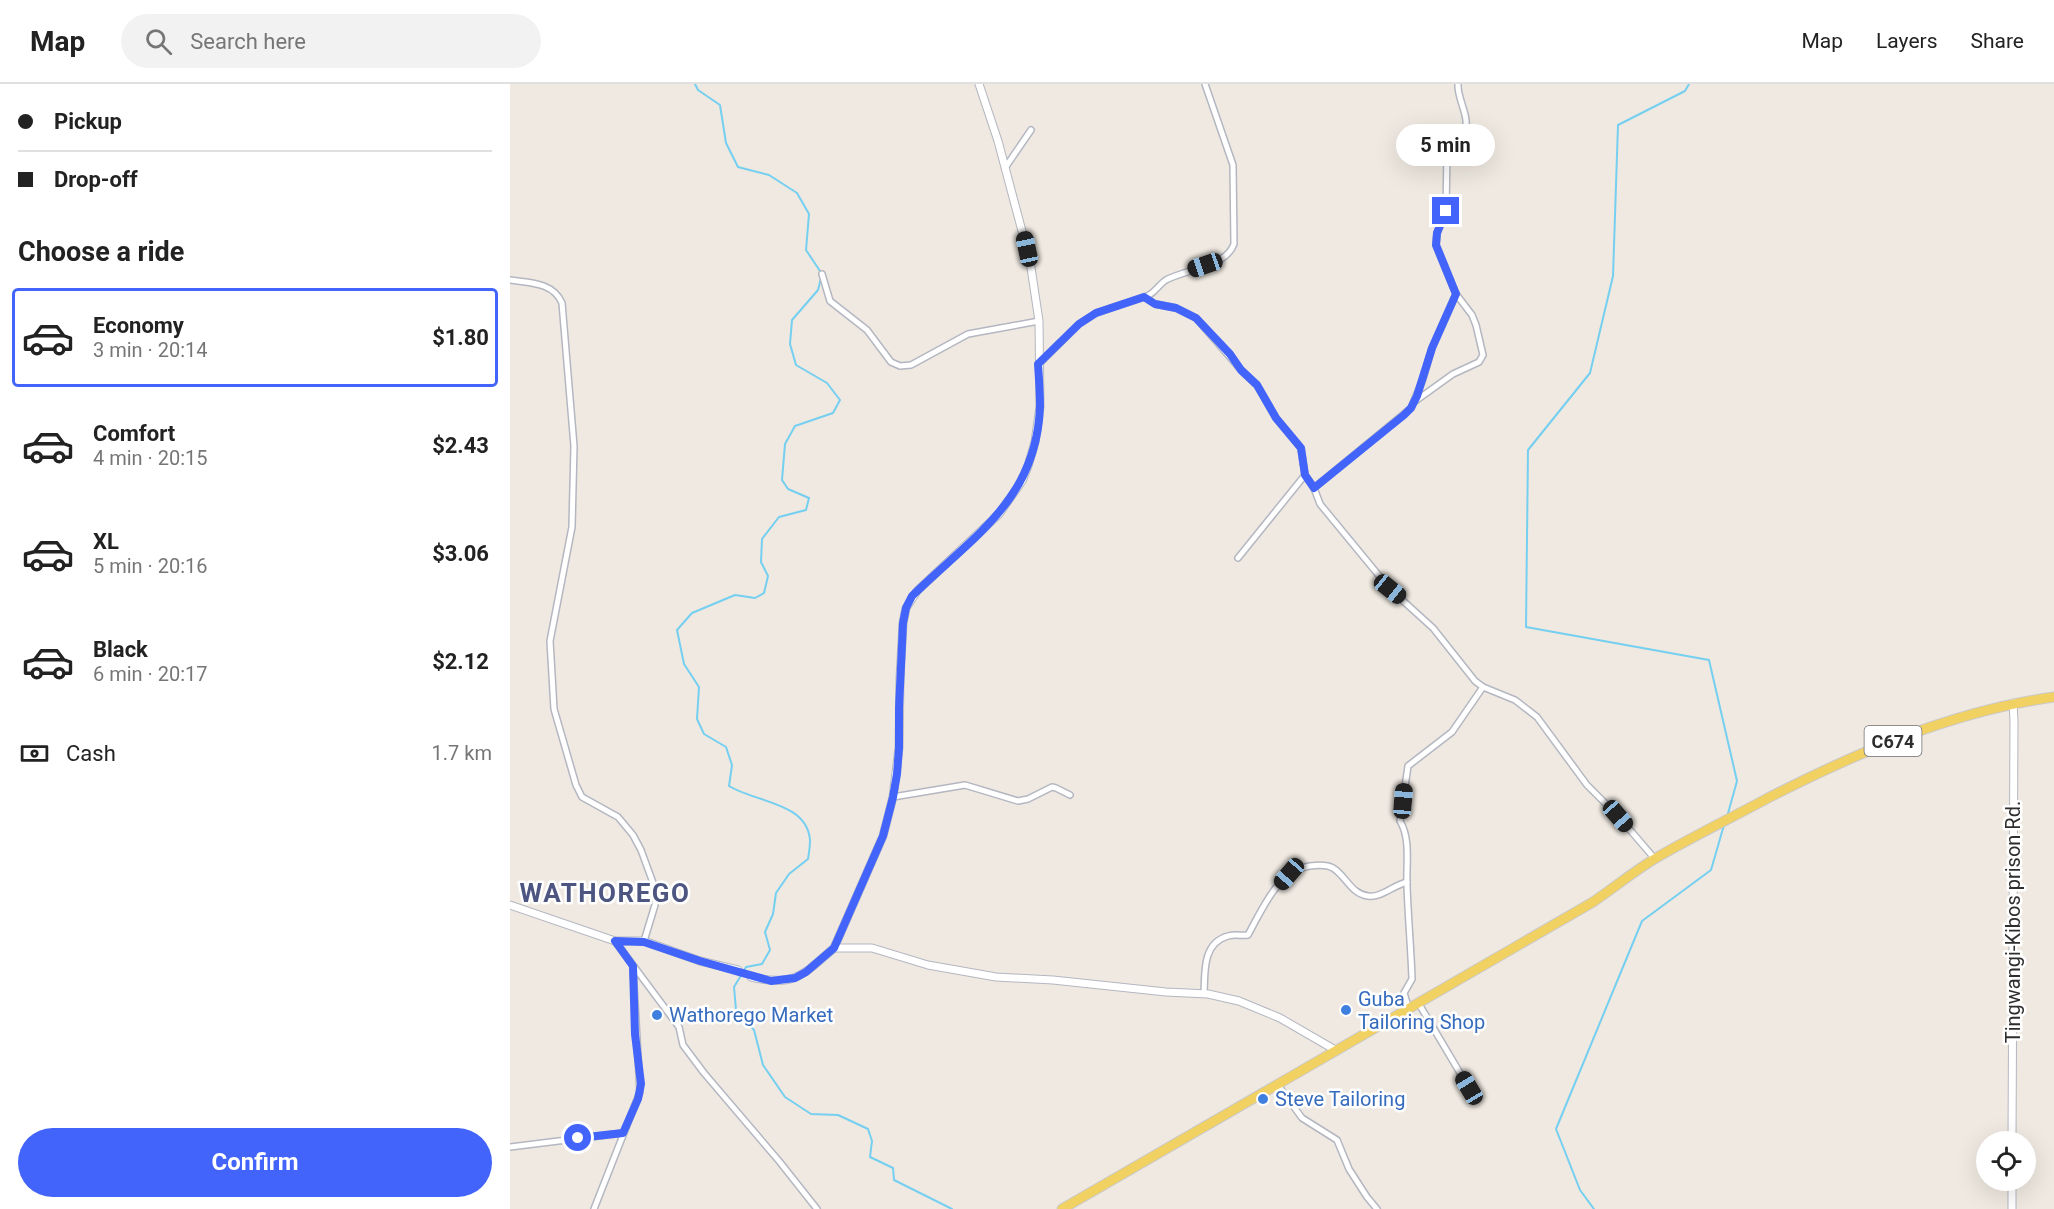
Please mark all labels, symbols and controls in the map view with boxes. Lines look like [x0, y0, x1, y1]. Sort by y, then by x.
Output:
search box [121, 14, 541, 68]
text: Map [30, 25, 85, 58]
icon: search [142, 25, 175, 58]
text: Search here [190, 29, 306, 54]
text: Map [1801, 29, 1843, 53]
text: Layers [1876, 29, 1937, 53]
text: Share [1970, 29, 2024, 53]
text: Pickup [54, 109, 122, 134]
callout: 5 min [1396, 124, 1496, 166]
text: 5 min [1420, 133, 1471, 157]
text: Drop-off [54, 167, 138, 192]
route end [1432, 197, 1459, 224]
car [1014, 230, 1040, 268]
text: Choose a ride [18, 236, 184, 268]
car [1185, 251, 1225, 279]
icon: car [21, 311, 75, 365]
text: Economy [93, 313, 184, 338]
text: $1.80 [432, 325, 489, 350]
text: 3 min · 20:14 [93, 338, 208, 362]
icon: car [21, 419, 75, 473]
text: Comfort [93, 421, 175, 446]
text: $2.43 [432, 433, 489, 458]
text: 4 min · 20:15 [93, 446, 208, 470]
icon: car [21, 527, 75, 581]
text: XL [93, 529, 119, 554]
text: $3.06 [432, 541, 489, 566]
text: 5 min · 20:16 [93, 554, 208, 578]
car [1370, 571, 1410, 607]
icon: car [21, 635, 75, 689]
text: Black [93, 637, 148, 662]
text: $2.12 [432, 649, 489, 674]
text: 6 min · 20:17 [93, 662, 208, 686]
road number: C674 [1864, 726, 1922, 756]
icon: cash [18, 737, 51, 770]
text: Cash [66, 741, 116, 766]
text: 1.7 km [432, 741, 492, 765]
car [1392, 782, 1414, 820]
car [1599, 797, 1637, 835]
street label: Tingwangi-Kibos prison Rd. [2001, 801, 2025, 1043]
car [1270, 855, 1308, 893]
district label: WATHOREGO [520, 878, 690, 908]
place label: Guba Tailoring Shop [1358, 987, 1485, 1034]
place label: Wathorego Market [669, 1003, 833, 1027]
marker: Guba Tailoring Shop [1339, 1003, 1353, 1017]
marker: Wathorego Market [650, 1008, 664, 1022]
car [1452, 1068, 1486, 1108]
place label: Steve Tailoring [1275, 1087, 1405, 1111]
marker: Steve Tailoring [1256, 1092, 1270, 1106]
route start [564, 1124, 591, 1151]
button: Confirm [18, 1128, 492, 1197]
map controls [1976, 1131, 2036, 1191]
button: locate [1976, 1131, 2036, 1191]

